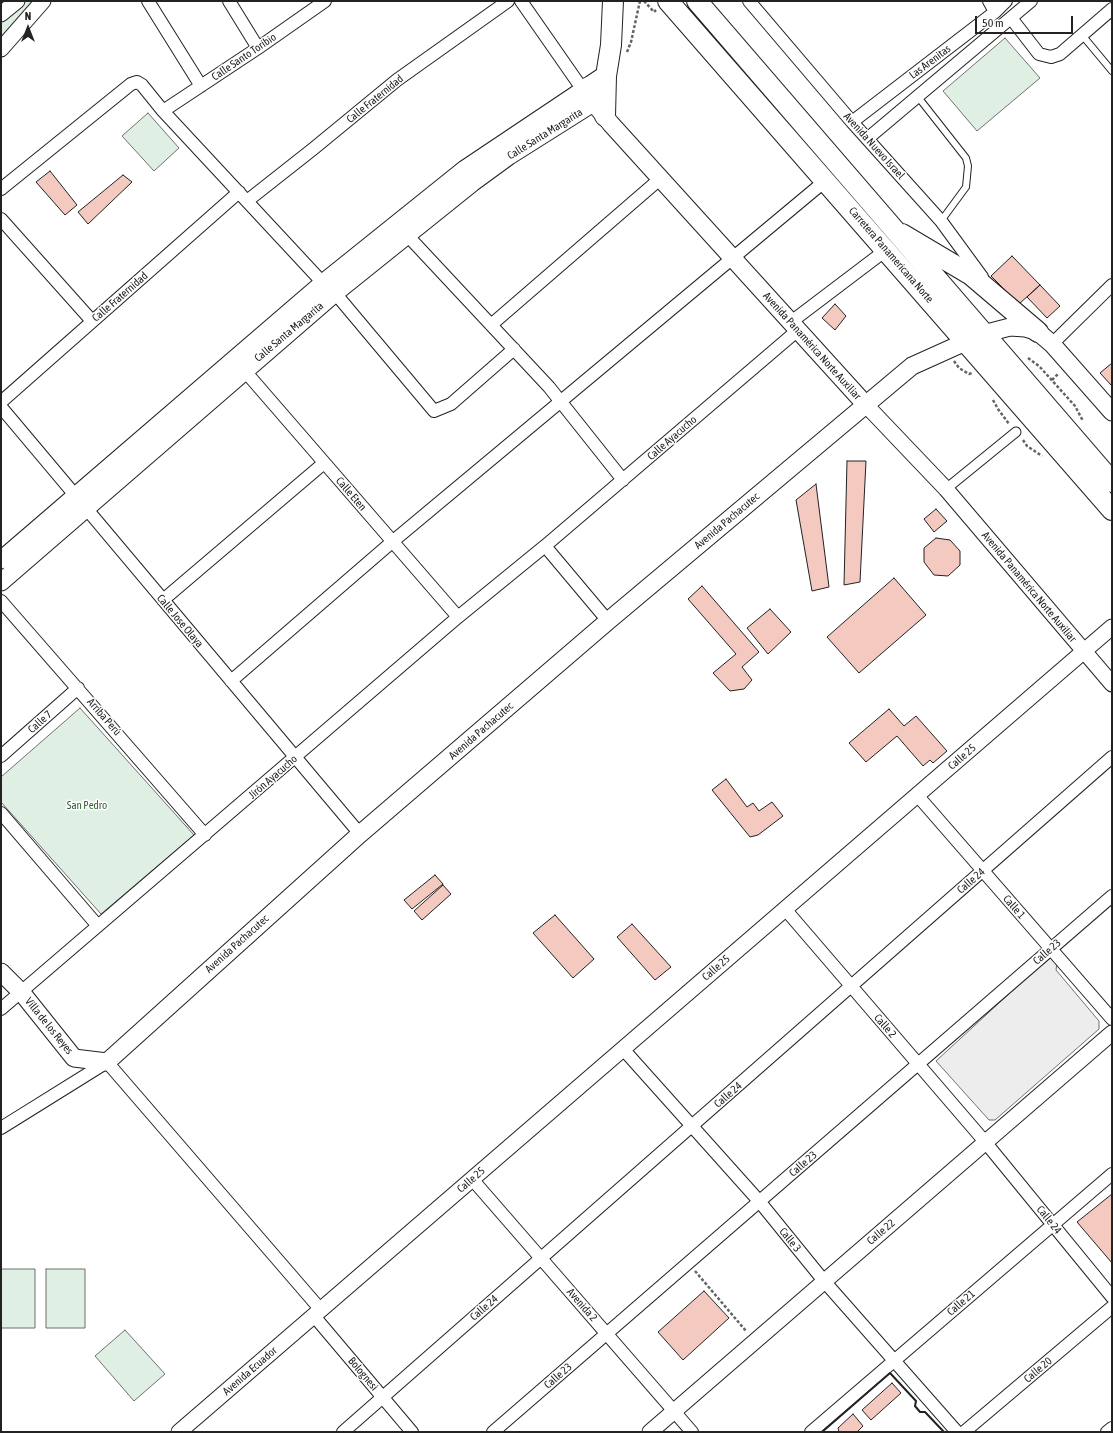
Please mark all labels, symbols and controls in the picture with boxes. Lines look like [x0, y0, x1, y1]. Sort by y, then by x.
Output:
north arrow [8, 8, 48, 48]
scale bar [977, 8, 1075, 34]
text: N [25, 10, 31, 22]
text: 50 m [982, 16, 1004, 30]
street label: Calle Santo Toribio [209, 31, 279, 83]
street label: Las Arenitas [907, 42, 953, 82]
street label: Calle Fraternidad [344, 72, 406, 126]
street label: Calle Santa Margarita [505, 106, 585, 162]
street label: Avenida Nuevo Israel [841, 110, 907, 182]
street label: Carretera Panamericana Norte [846, 204, 936, 306]
street label: Calle Fraternidad [90, 269, 150, 325]
street label: Avenida Panamérica Norte Auxiliar [760, 289, 864, 403]
street label: Calle Santa Margarita [252, 299, 326, 365]
street label: Calle Ayacucho [645, 413, 699, 463]
street label: Calle Eten [333, 474, 369, 514]
street label: Avenida Pachacutec [692, 490, 762, 552]
street label: Avenida Panamérica Norte Auxiliar [979, 529, 1079, 645]
street label: Calle Jose Olaya [154, 592, 206, 650]
street label: Arriba Perú [84, 696, 124, 738]
street label: Avenida Pachacutec [446, 700, 516, 762]
street label: Calle 7 [25, 708, 55, 736]
street label: Calle 25 [945, 741, 979, 773]
street label: Jirón Ayacucho [246, 752, 300, 802]
park label: San Pedro [67, 799, 107, 813]
street label: Calle 24 [954, 865, 988, 897]
street label: Calle 1 [1000, 892, 1028, 922]
street label: Avenida Pachacutec [203, 912, 271, 976]
street label: Calle 23 [1030, 936, 1064, 968]
street label: Calle 25 [699, 952, 733, 984]
street label: Villa de los Reyes [22, 995, 76, 1057]
street label: Calle 2 [871, 1011, 899, 1041]
street label: Calle 24 [711, 1079, 745, 1111]
street label: Calle 23 [786, 1148, 820, 1180]
street label: Calle 25 [454, 1164, 488, 1196]
street label: Calle 24 [1034, 1203, 1064, 1237]
street label: Calle 22 [864, 1216, 898, 1248]
street label: Calle 3 [776, 1225, 804, 1255]
street label: Avenida 2 [564, 1286, 600, 1324]
street label: Calle 21 [944, 1287, 978, 1319]
street label: Calle 24 [467, 1292, 501, 1324]
street label: Avenida Ecuador [220, 1344, 280, 1398]
street label: Calle 20 [1021, 1354, 1055, 1386]
street label: Bolognesi [345, 1355, 381, 1393]
street label: Calle 23 [541, 1360, 575, 1392]

